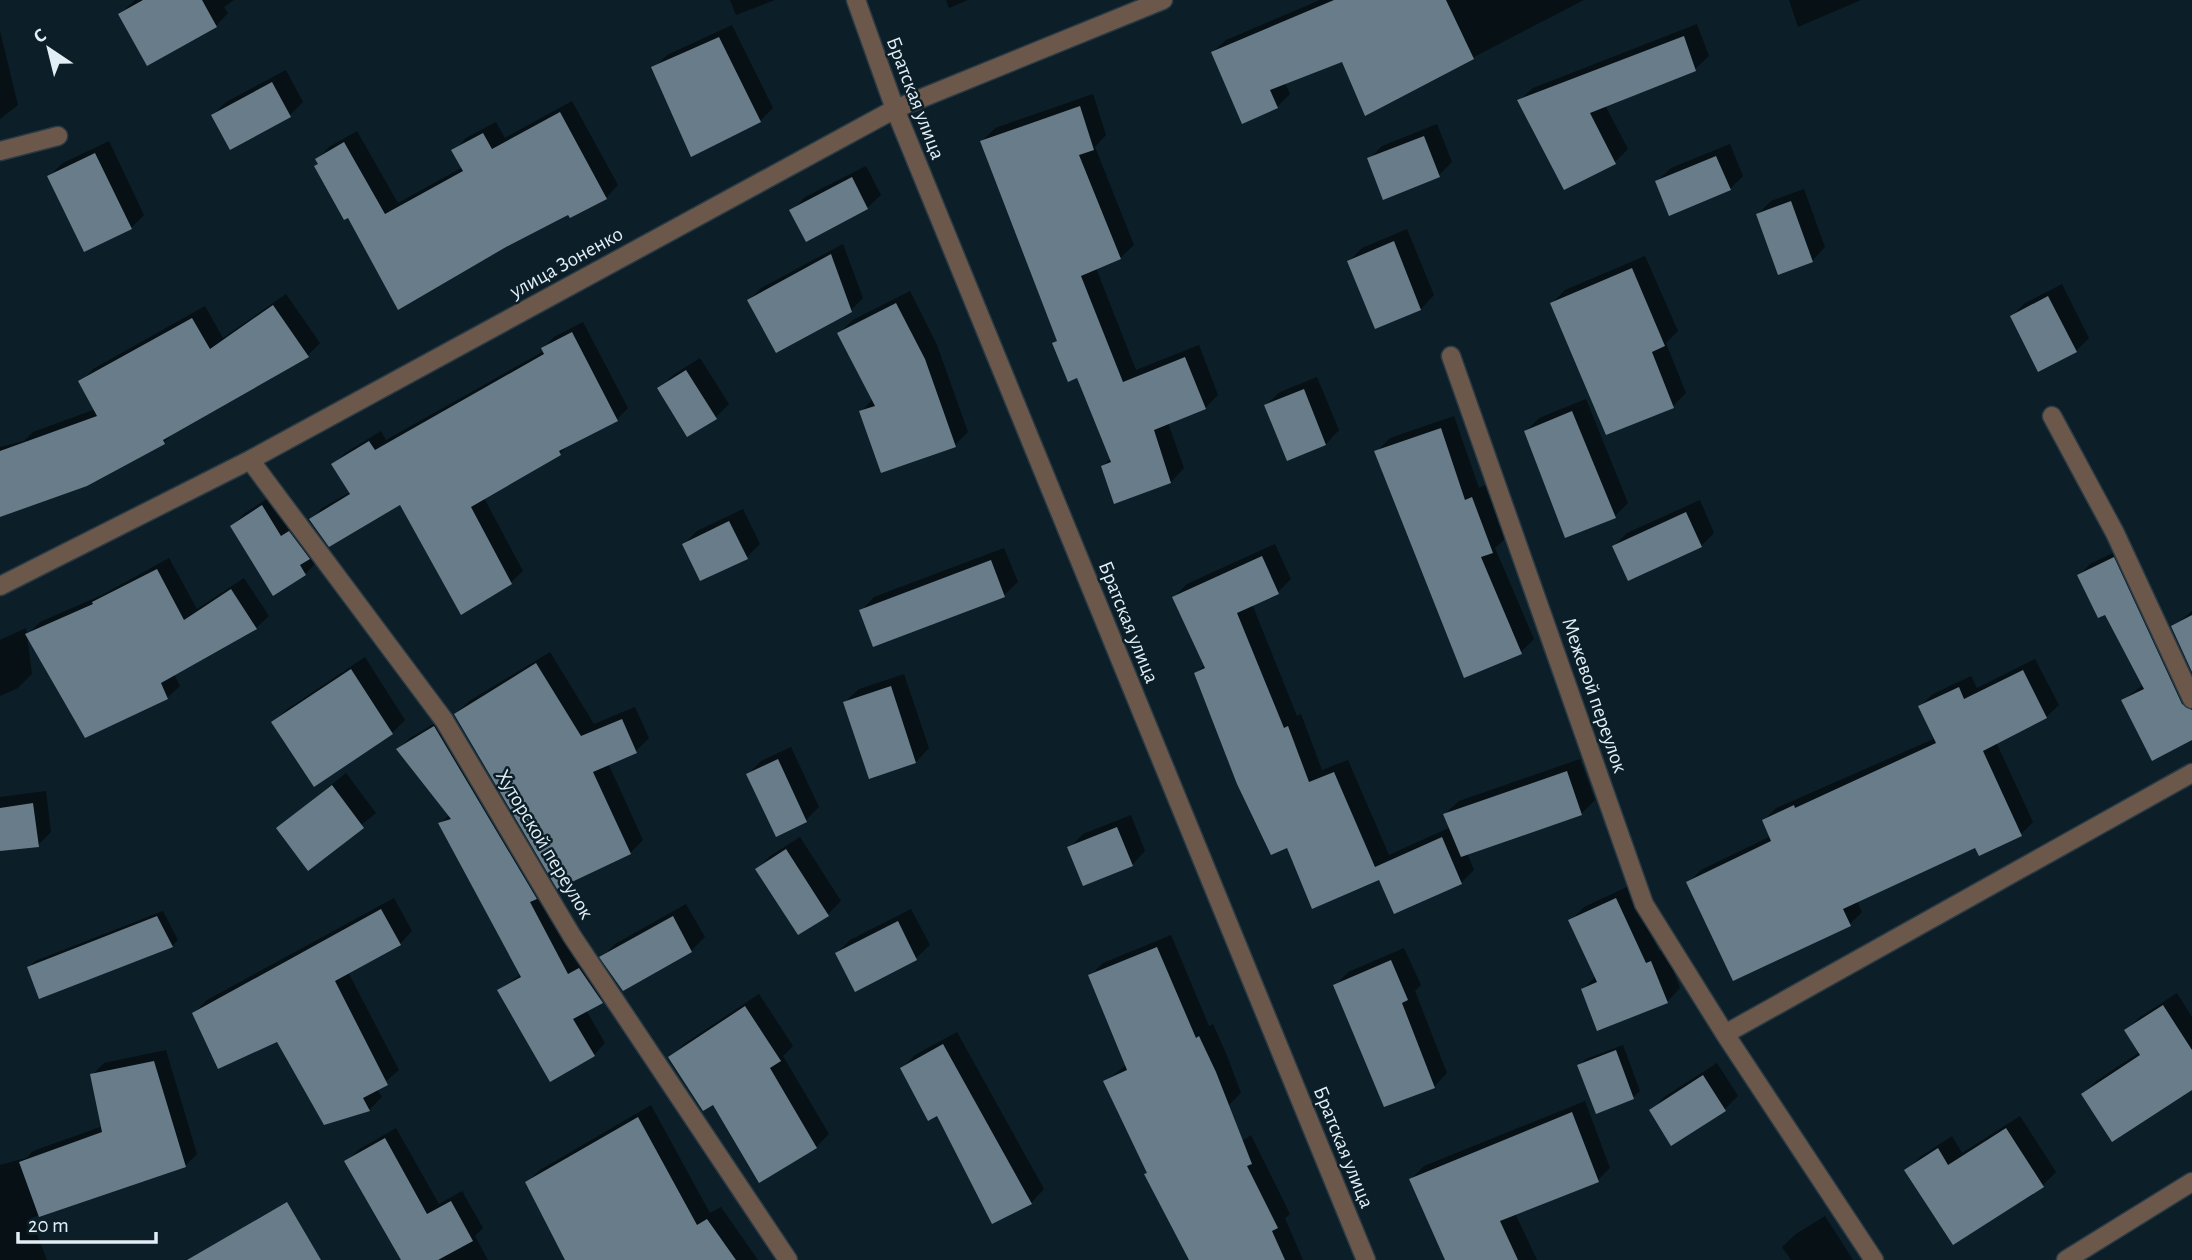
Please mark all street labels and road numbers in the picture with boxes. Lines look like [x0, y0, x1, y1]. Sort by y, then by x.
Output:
street label: Братская улица [883, 34, 949, 163]
street label: улица Зоненко [505, 223, 626, 303]
street label: Братская улица [1095, 558, 1163, 687]
street label: Межевой переулок [1558, 615, 1631, 776]
street label: Хуторской переулок [492, 766, 598, 923]
street label: Братская улица [1310, 1083, 1378, 1212]

